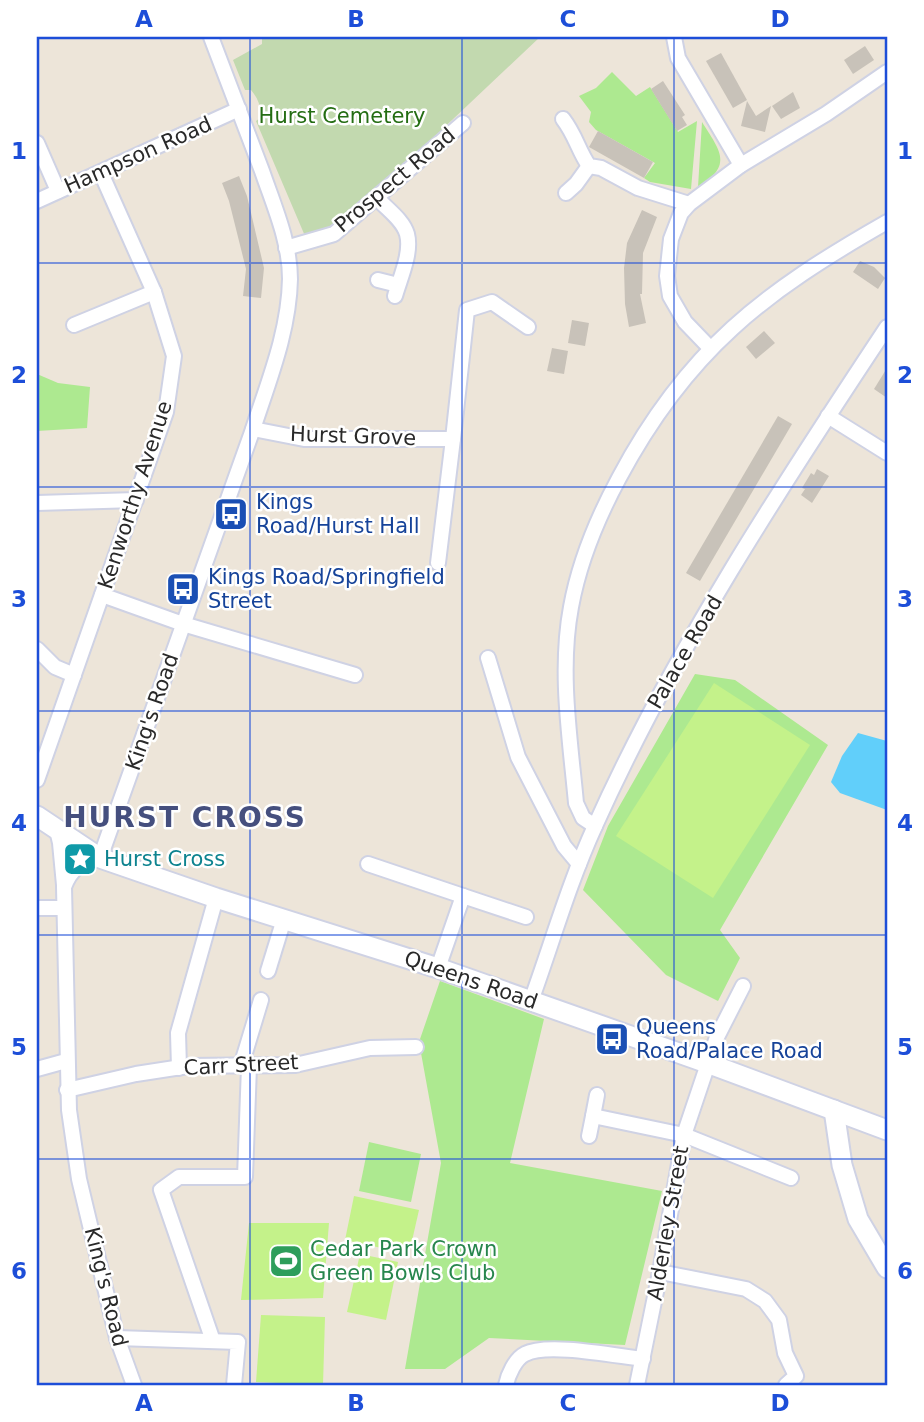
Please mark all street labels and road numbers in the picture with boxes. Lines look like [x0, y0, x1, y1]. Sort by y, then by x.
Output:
street label: Hampson Road [61, 112, 215, 198]
street label: Prospect Road [330, 123, 460, 237]
street label: Kenworthy Avenue [93, 398, 177, 592]
street label: Hurst Grove [290, 422, 416, 450]
street label: Palace Road [643, 591, 727, 713]
street label: King's Road [121, 650, 183, 774]
street label: Queens Road [401, 946, 541, 1014]
street label: Carr Street [183, 1050, 299, 1080]
street label: Alderley Street [643, 1144, 693, 1302]
street label: King's Road [80, 1225, 132, 1349]

